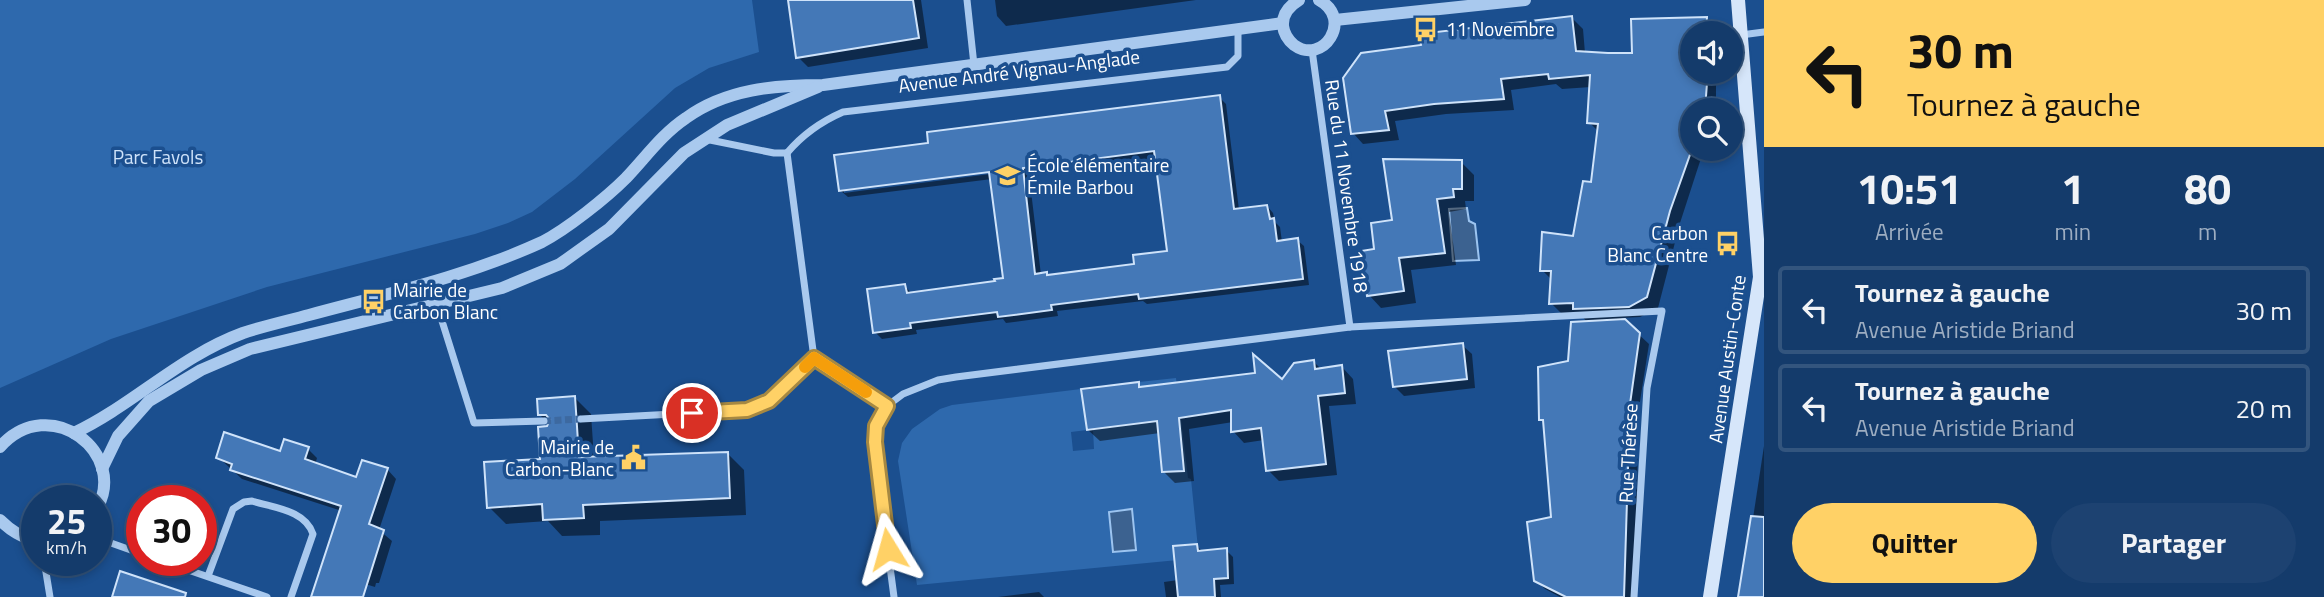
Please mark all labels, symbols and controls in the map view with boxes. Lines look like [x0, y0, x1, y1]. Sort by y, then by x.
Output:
text: 30 m [1907, 12, 2014, 87]
place label: 11 Novembre [1446, 14, 1555, 43]
bus stop icon: 11 Novembre [1412, 15, 1440, 43]
map controls [1680, 21, 1743, 161]
button: sound [1680, 21, 1743, 84]
icon: left [1792, 28, 1883, 119]
street label: Avenue André Vignau-Anglade [897, 41, 1141, 100]
street label: Rue du 11 Novembre 1918 [1318, 77, 1377, 295]
text: Tournez à gauche [1907, 80, 2141, 128]
button: search [1680, 98, 1743, 161]
park label: Parc Favols [113, 142, 203, 171]
place label: École élémentaire Émile Barbou [1027, 150, 1169, 201]
text: 10:51 [1857, 156, 1962, 220]
text: 1 [2061, 156, 2085, 220]
text: 80 [2184, 156, 2231, 220]
school or university icon: École élémentaire Émile Barbou [993, 162, 1021, 190]
text: Arrivée [1875, 214, 1944, 249]
text: min [2055, 214, 2091, 249]
text: m [2198, 214, 2217, 249]
place label: Carbon Blanc Centre [1607, 218, 1708, 269]
bus stop icon: Carbon Blanc Centre [1714, 230, 1742, 258]
street label: Avenue Austin-Conte [1700, 273, 1753, 445]
text: Tournez à gauche [1855, 273, 2050, 312]
place label: Mairie de Carbon Blanc [393, 275, 498, 326]
bus stop icon: Mairie de Carbon Blanc [359, 287, 387, 315]
icon: left [1796, 291, 1834, 329]
text: 30 m [2235, 291, 2292, 330]
text: Avenue Aristide Briand [1855, 312, 2075, 347]
text: Tournez à gauche [1855, 371, 2050, 410]
pin [662, 383, 722, 443]
icon: left [1796, 389, 1834, 427]
text: 20 m [2235, 389, 2292, 428]
icon: arrive [673, 394, 711, 432]
street label: Rue Thérèse [1610, 402, 1645, 504]
text: Avenue Aristide Briand [1855, 410, 2075, 445]
place label: Mairie de Carbon-Blanc [505, 432, 614, 483]
public building icon: Mairie de Carbon-Blanc [620, 444, 648, 472]
speed limit sign: 30 [126, 485, 217, 576]
text: 25 [47, 494, 86, 548]
button: Quitter [1792, 503, 2037, 583]
button: Partager [2051, 503, 2296, 583]
position arrow [851, 512, 925, 586]
text: km/h [46, 534, 87, 561]

